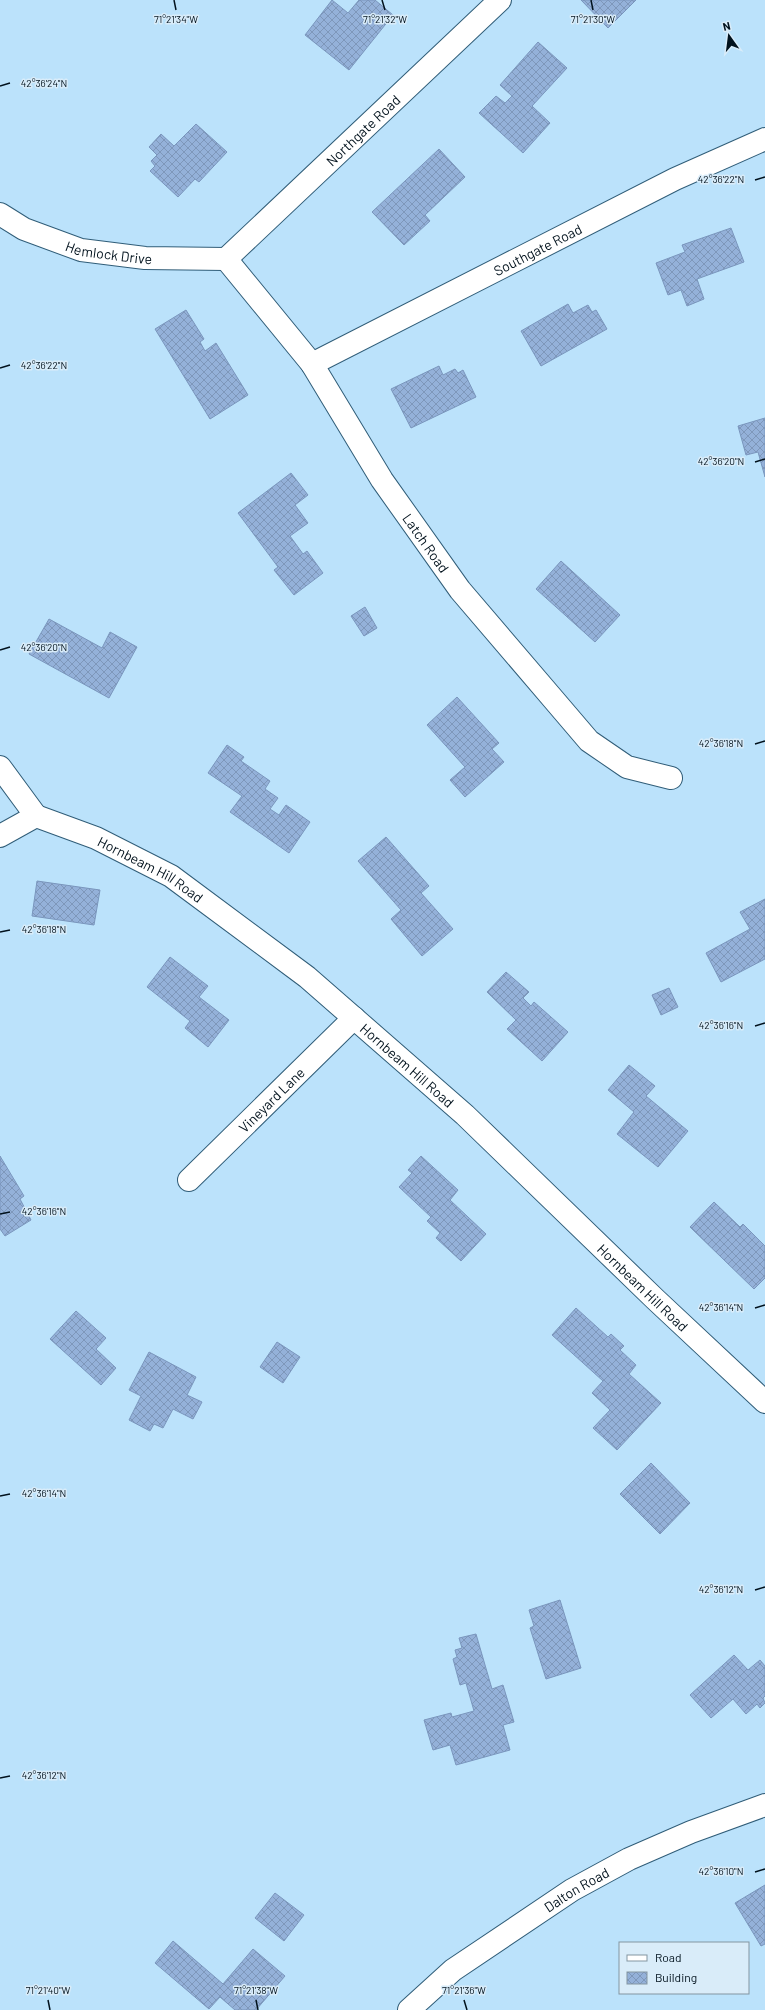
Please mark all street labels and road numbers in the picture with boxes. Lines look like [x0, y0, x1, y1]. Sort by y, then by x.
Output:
street label: Northgate Road [322, 91, 403, 169]
street label: Southgate Road [490, 220, 584, 279]
street label: Hemlock Drive [63, 237, 152, 267]
street label: Latch Road [400, 510, 453, 576]
street label: Hornbeam Hill Road [95, 832, 207, 906]
street label: Hornbeam Hill Road [357, 1019, 458, 1110]
street label: Vineyard Lane [235, 1063, 308, 1135]
street label: Hornbeam Hill Road [594, 1240, 692, 1334]
street label: Dalton Road [540, 1863, 612, 1915]

